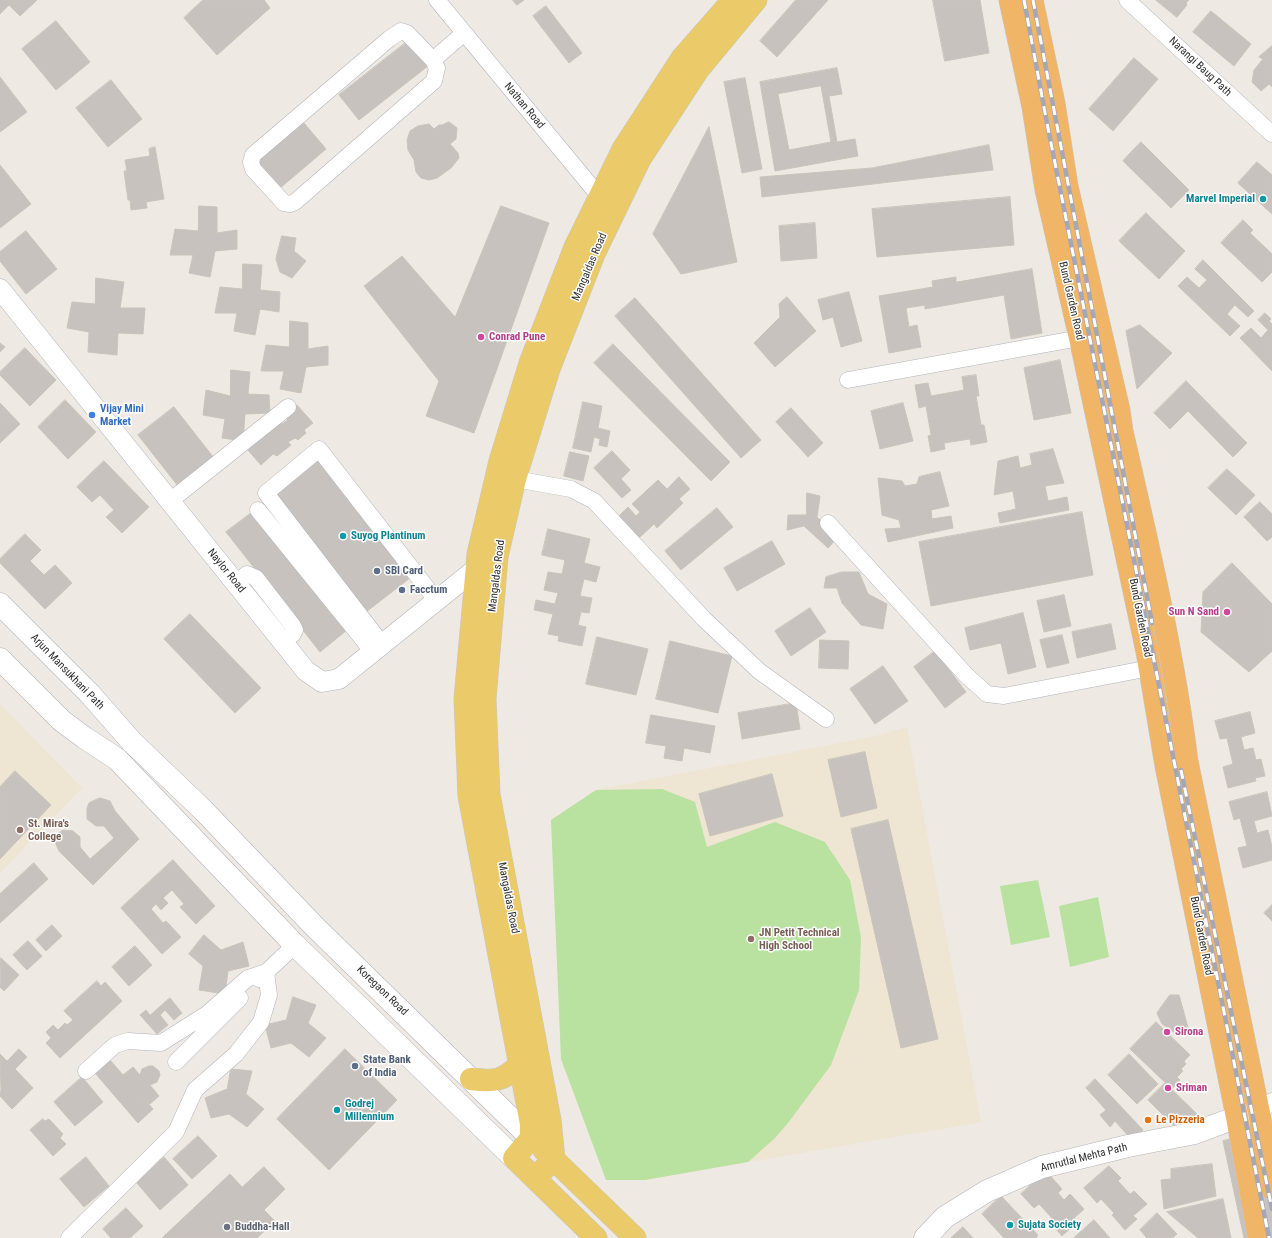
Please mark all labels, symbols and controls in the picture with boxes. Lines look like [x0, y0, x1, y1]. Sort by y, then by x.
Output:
street label: Narangi Baug Path [1166, 35, 1234, 99]
street label: Nathan Road [501, 80, 547, 132]
place label: Marvel Imperial [1186, 192, 1255, 206]
marker: Marvel Imperial [1258, 194, 1268, 204]
street label: Mangaldas Road [570, 231, 610, 303]
street label: Bund Garden Road [1056, 260, 1086, 342]
place label: Conrad Pune [489, 330, 545, 344]
marker: Conrad Pune [476, 332, 486, 342]
place label: Vijay Mini Market [100, 402, 144, 428]
marker: Vijay Mini Market [87, 410, 97, 420]
place label: Suyog Plantinum [351, 529, 425, 543]
marker: Suyog Plantinum [338, 531, 348, 541]
street label: Mangaldas Road [486, 539, 508, 613]
street label: Naylor Road [204, 546, 248, 596]
place label: SBI Card [385, 564, 423, 578]
marker: SBI Card [372, 566, 382, 576]
street label: Bund Garden Road [1126, 577, 1154, 659]
place label: Facctum [410, 583, 447, 597]
marker: Facctum [397, 585, 407, 595]
place label: Sun N Sand [1168, 605, 1219, 619]
marker: Sun N Sand [1222, 607, 1232, 617]
street label: Arjun Mansukhani Path [27, 631, 107, 713]
place label: St. Mira's College [28, 817, 69, 843]
marker: St. Mira's College [15, 825, 25, 835]
street label: Mangaldas Road [495, 861, 521, 935]
street label: Bund Garden Road [1187, 895, 1215, 977]
place label: JN Petit Technical High School [759, 926, 840, 952]
marker: JN Petit Technical High School [746, 934, 756, 944]
street label: Koregaon Road [354, 963, 410, 1019]
place label: Sirona [1175, 1025, 1203, 1039]
marker: Sirona [1162, 1027, 1172, 1037]
place label: State Bank of India [363, 1053, 411, 1079]
marker: State Bank of India [350, 1061, 360, 1071]
place label: Sriman [1176, 1081, 1207, 1095]
marker: Sriman [1163, 1083, 1173, 1093]
place label: Godrej Millennium [345, 1097, 394, 1123]
marker: Godrej Millennium [332, 1105, 342, 1115]
place label: Le Pizzeria [1156, 1113, 1205, 1127]
marker: Le Pizzeria [1143, 1115, 1153, 1125]
street label: Amrutlal Mehta Path [1039, 1141, 1129, 1175]
place label: Sujata Society [1018, 1218, 1081, 1232]
place label: Buddha-Hall [235, 1220, 290, 1234]
marker: Sujata Society [1005, 1220, 1015, 1230]
marker: Buddha-Hall [222, 1222, 232, 1232]

